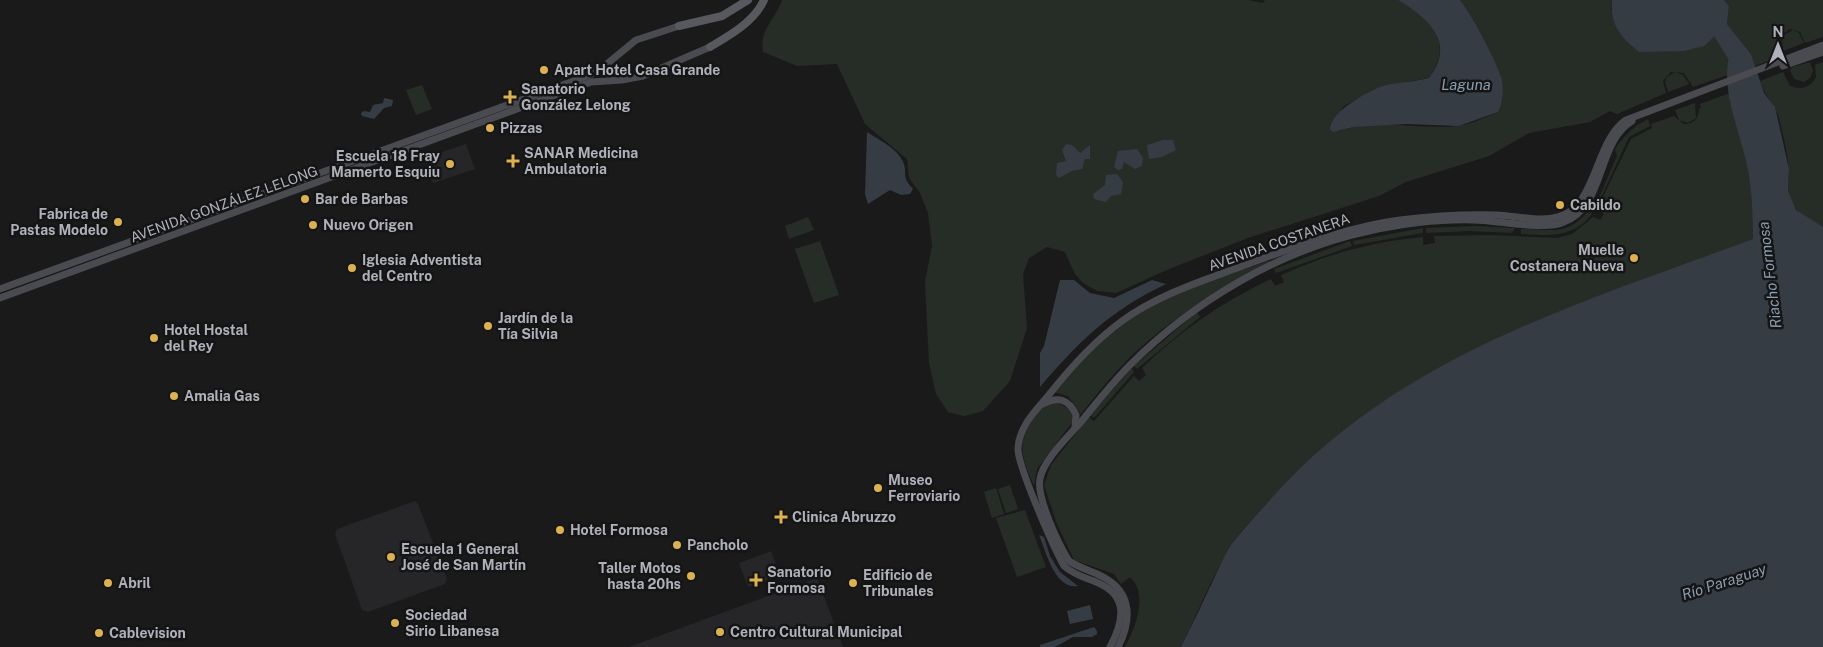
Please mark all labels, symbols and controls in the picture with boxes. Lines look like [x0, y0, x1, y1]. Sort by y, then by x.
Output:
north arrow [1753, 20, 1803, 70]
text: N [1773, 24, 1783, 40]
place label: Apart Hotel Casa Grande [554, 62, 720, 78]
marker: Apart Hotel Casa Grande [538, 64, 550, 76]
water label: Laguna [1441, 76, 1491, 93]
place label: Sanatorio González Lelong [521, 81, 631, 113]
marker: Sanatorio González Lelong [503, 90, 517, 104]
place label: Pizzas [500, 120, 542, 136]
marker: Pizzas [484, 122, 496, 134]
place label: SANAR Medicina Ambulatoria [524, 145, 638, 177]
place label: Escuela 18 Fray Mamerto Esquiu [331, 148, 440, 180]
marker: SANAR Medicina Ambulatoria [506, 154, 520, 168]
marker: Escuela 18 Fray Mamerto Esquiu [444, 158, 456, 170]
street label: AVENIDA GONZÁLEZ LELONG [128, 162, 320, 245]
place label: Bar de Barbas [315, 191, 408, 207]
marker: Bar de Barbas [299, 193, 311, 205]
place label: Cabildo [1570, 197, 1621, 213]
marker: Cabildo [1554, 199, 1566, 211]
place label: Fabrica de Pastas Modelo [10, 206, 108, 238]
street label: AVENIDA COSTANERA [1206, 210, 1352, 274]
marker: Fabrica de Pastas Modelo [112, 216, 124, 228]
place label: Nuevo Origen [323, 217, 413, 233]
marker: Nuevo Origen [307, 219, 319, 231]
water label: Riacho Formosa [1755, 221, 1784, 329]
place label: Muelle Costanera Nueva [1510, 242, 1624, 274]
place label: Iglesia Adventista del Centro [362, 252, 482, 284]
marker: Muelle Costanera Nueva [1628, 252, 1640, 264]
marker: Iglesia Adventista del Centro [346, 262, 358, 274]
place label: Jardín de la Tía Silvia [498, 310, 573, 342]
marker: Jardín de la Tía Silvia [482, 320, 494, 332]
place label: Hotel Hostal del Rey [164, 322, 249, 354]
marker: Hotel Hostal del Rey [148, 332, 160, 344]
place label: Amalia Gas [184, 388, 260, 404]
marker: Amalia Gas [168, 390, 180, 402]
place label: Museo Ferroviario [888, 472, 960, 504]
marker: Museo Ferroviario [872, 482, 884, 494]
place label: Clinica Abruzzo [792, 509, 896, 525]
marker: Clinica Abruzzo [774, 510, 788, 524]
place label: Hotel Formosa [570, 522, 668, 538]
marker: Hotel Formosa [554, 524, 566, 536]
place label: Pancholo [687, 537, 748, 553]
marker: Pancholo [671, 539, 683, 551]
place label: Escuela 1 General José de San Martín [401, 541, 526, 573]
marker: Escuela 1 General José de San Martín [385, 551, 397, 563]
place label: Taller Motos hasta 20hs [598, 560, 681, 592]
water label: Río Paraguay [1679, 560, 1769, 603]
place label: Sanatorio Formosa [767, 564, 832, 596]
place label: Edificio de Tribunales [863, 567, 934, 599]
marker: Taller Motos hasta 20hs [685, 570, 697, 582]
marker: Sanatorio Formosa [749, 573, 763, 587]
place label: Abril [118, 575, 151, 591]
marker: Abril [102, 577, 114, 589]
marker: Edificio de Tribunales [847, 577, 859, 589]
place label: Sociedad Sirio Libanesa [405, 607, 499, 639]
marker: Sociedad Sirio Libanesa [389, 617, 401, 629]
place label: Centro Cultural Municipal [730, 624, 903, 640]
place label: Cablevision [109, 625, 186, 641]
marker: Centro Cultural Municipal [714, 626, 726, 638]
marker: Cablevision [93, 627, 105, 639]

